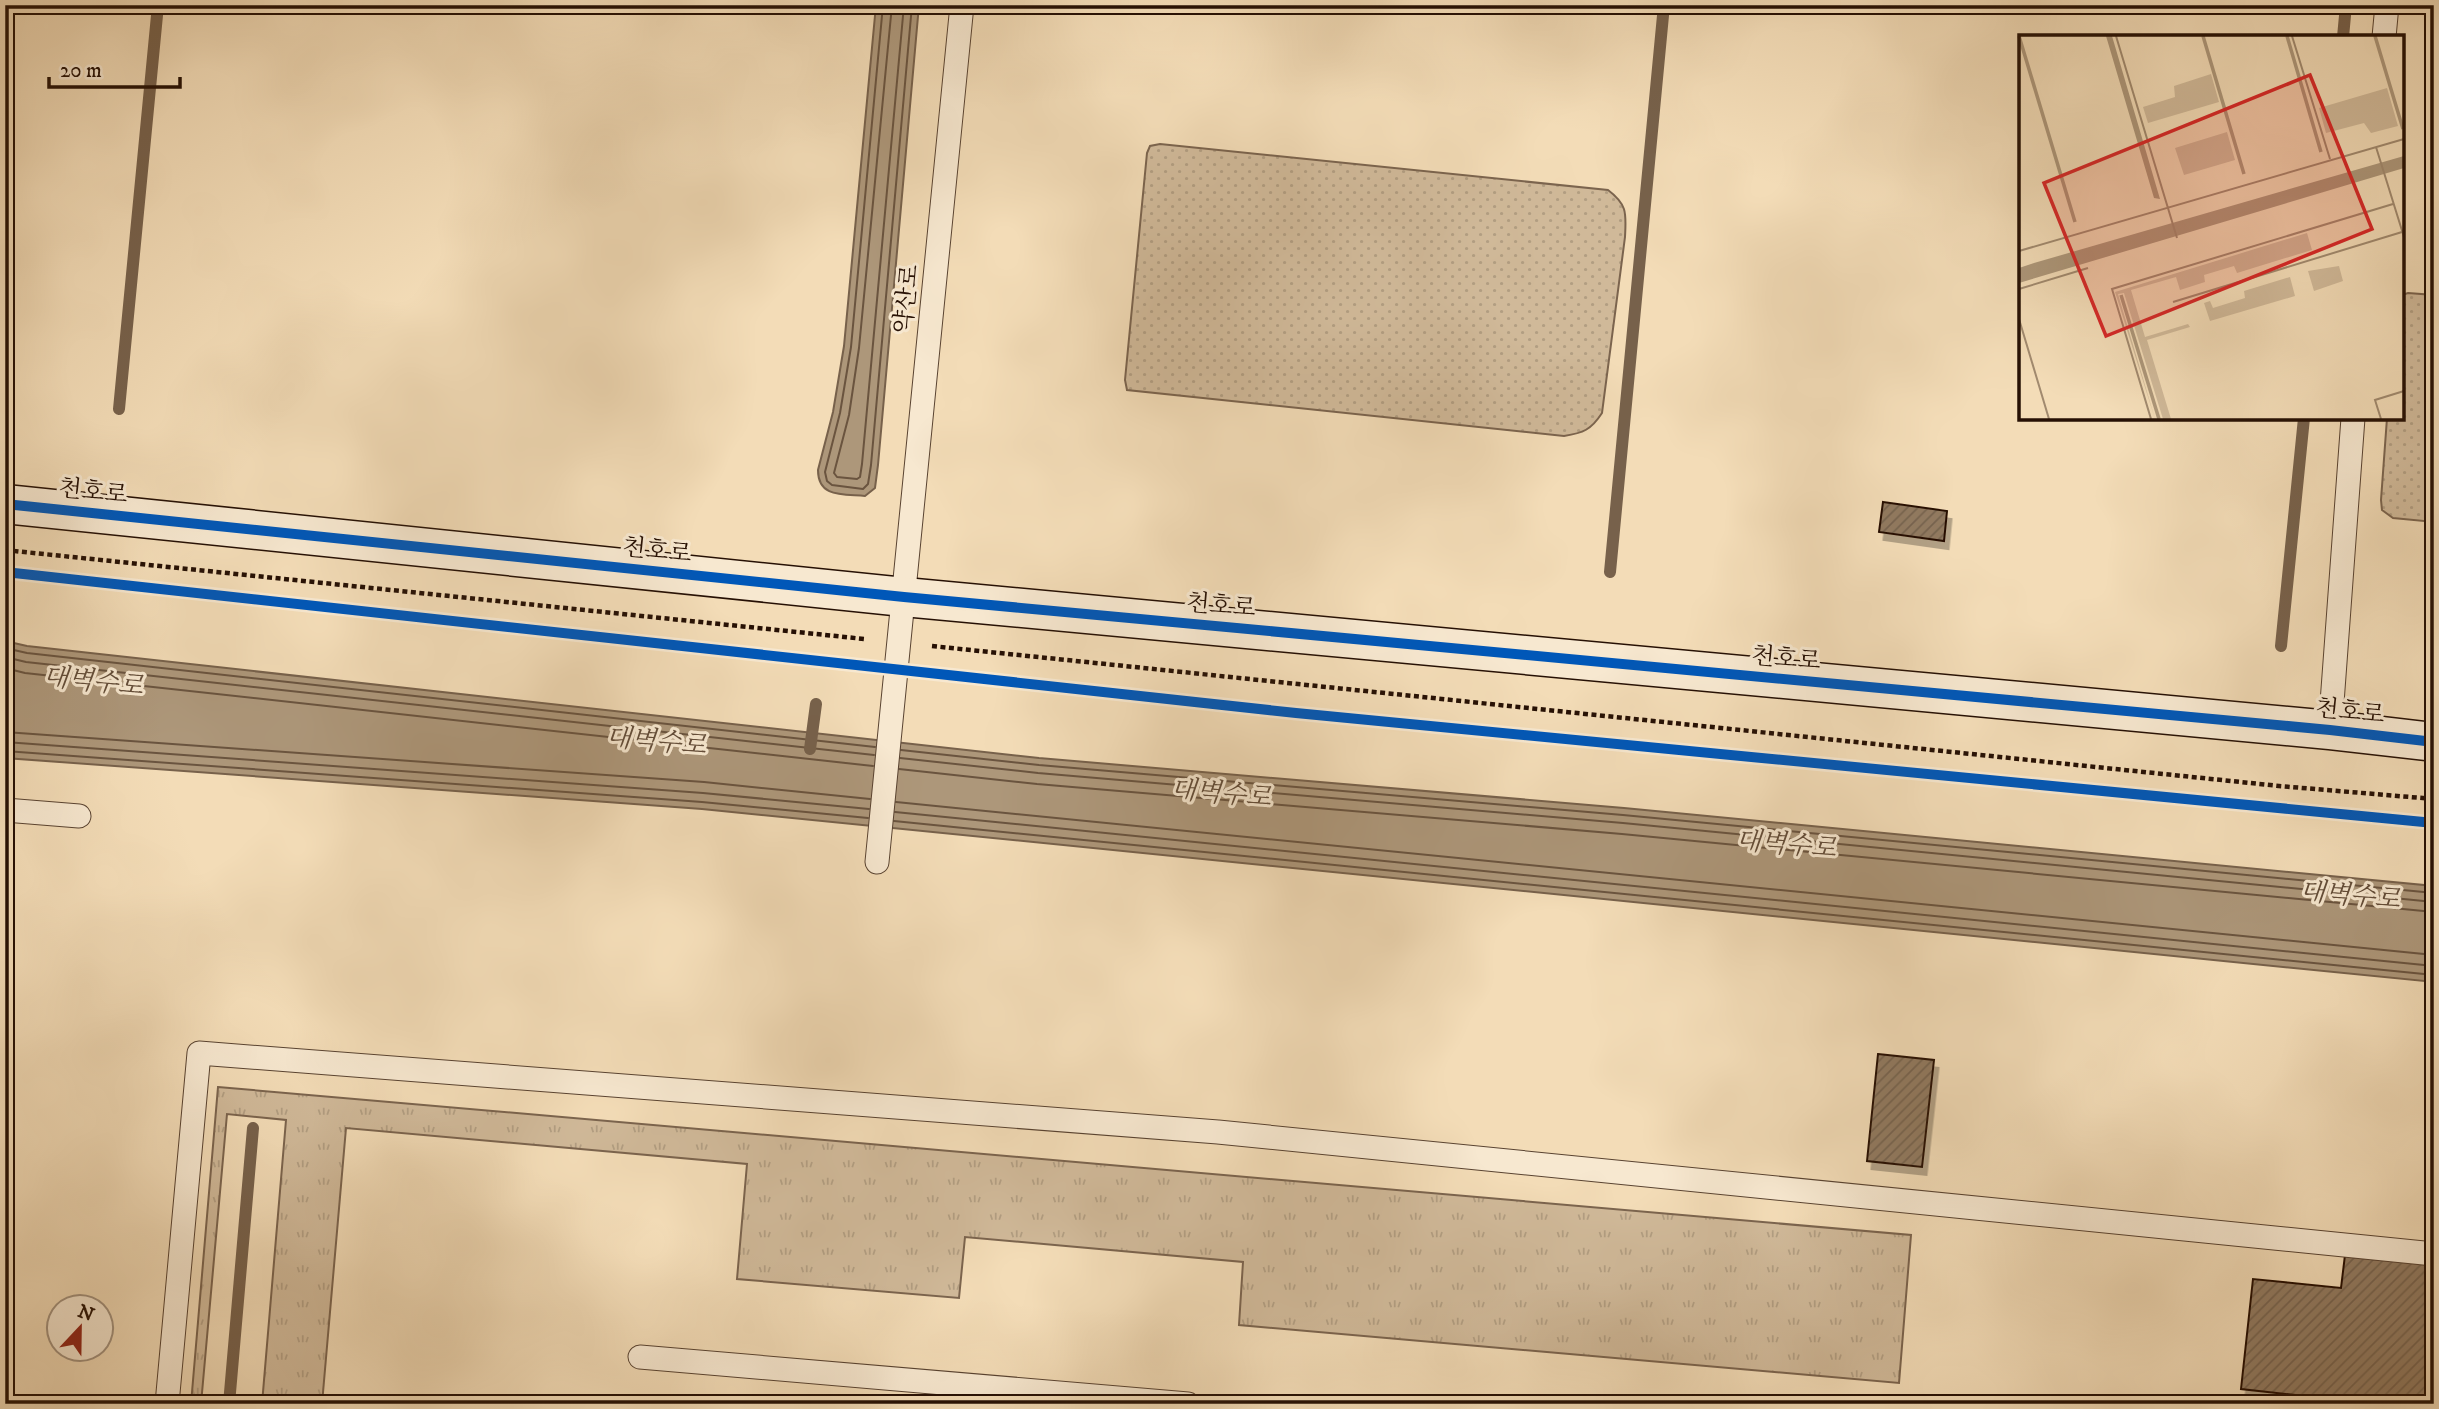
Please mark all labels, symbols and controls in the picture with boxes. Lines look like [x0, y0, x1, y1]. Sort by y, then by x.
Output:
inset map [2019, 35, 2404, 420]
scale bar [49, 46, 180, 90]
text: 20 m [60, 58, 102, 84]
street label: 약산로 [888, 263, 926, 335]
street label: 천호로 [57, 473, 129, 511]
street label: 천호로 [621, 532, 693, 570]
street label: 천호로 [1185, 588, 1257, 624]
street label: 천호로 [1750, 641, 1822, 677]
water label: 대벽수로 [41, 660, 146, 704]
street label: 천호로 [2314, 693, 2386, 731]
water label: 대벽수로 [605, 721, 708, 763]
water label: 대벽수로 [1170, 773, 1273, 815]
water label: 대벽수로 [1735, 824, 1838, 866]
water label: 대벽수로 [2299, 875, 2402, 917]
north arrow [46, 1294, 116, 1364]
text: N [74, 1300, 98, 1327]

